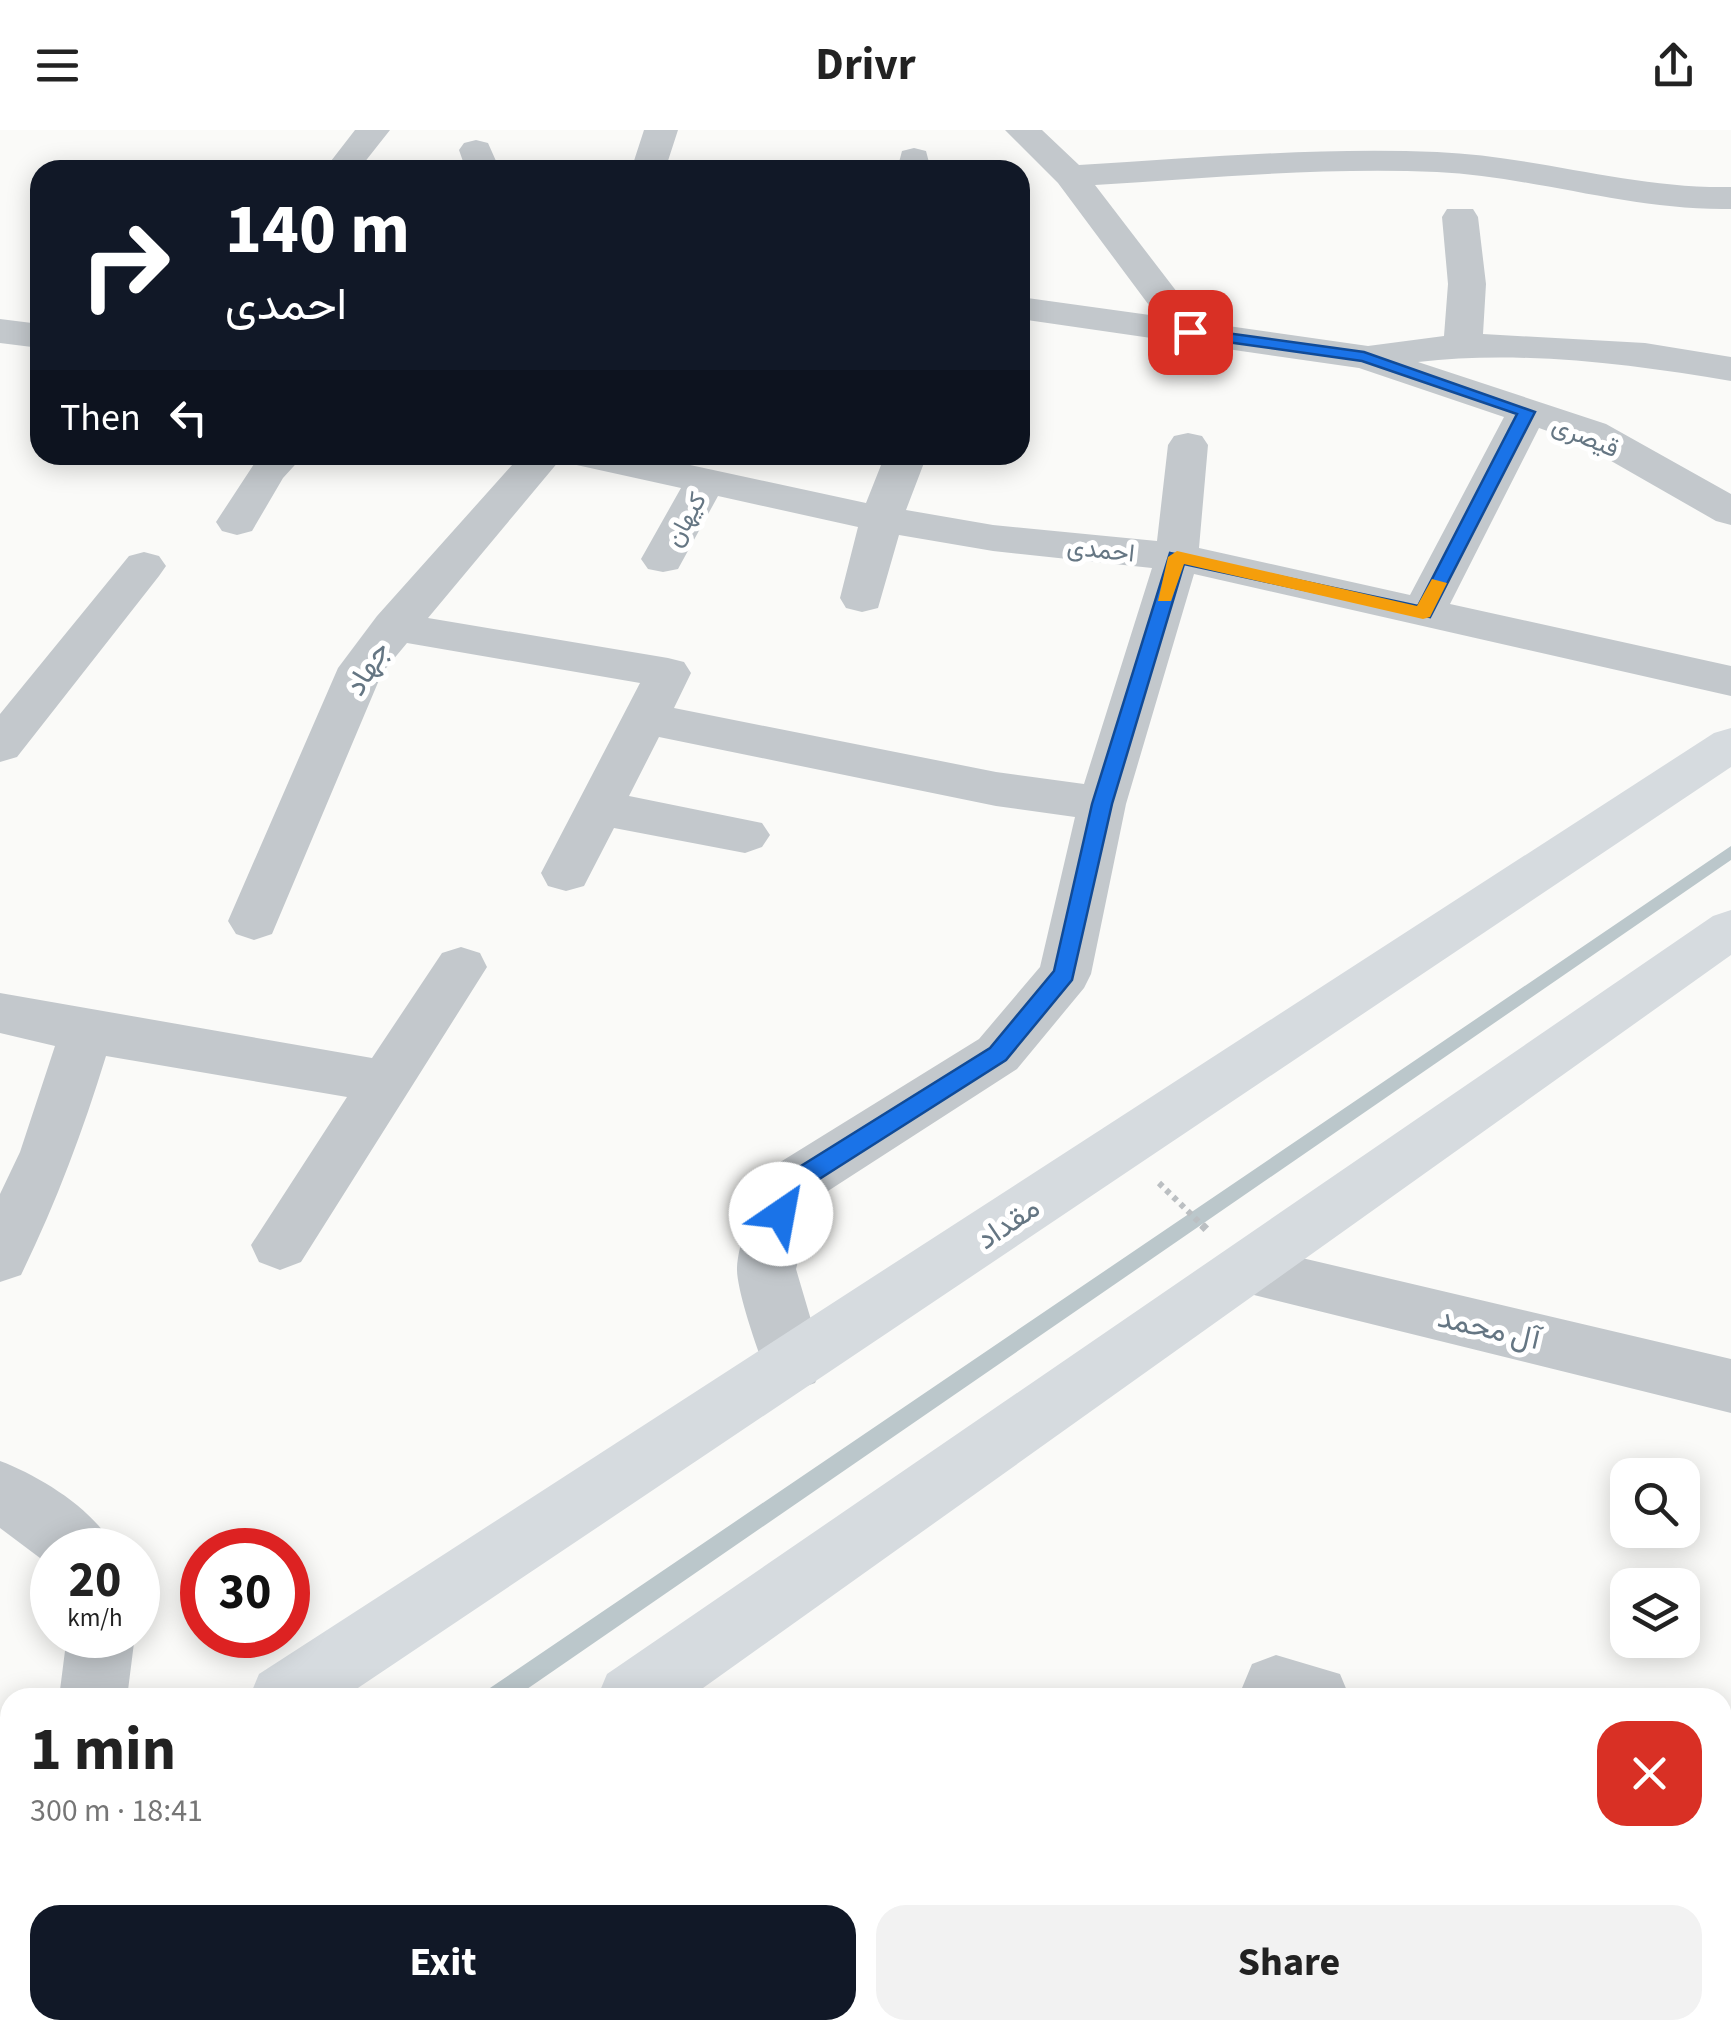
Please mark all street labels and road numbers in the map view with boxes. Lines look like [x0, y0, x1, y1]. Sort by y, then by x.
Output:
street label: قیصری [1547, 407, 1625, 467]
street label: کیهان [656, 486, 716, 553]
street label: احمدی [1065, 529, 1136, 571]
street label: جهاد [334, 633, 401, 704]
street label: مقداد [968, 1187, 1049, 1260]
street label: آل محمد [1434, 1296, 1546, 1362]

